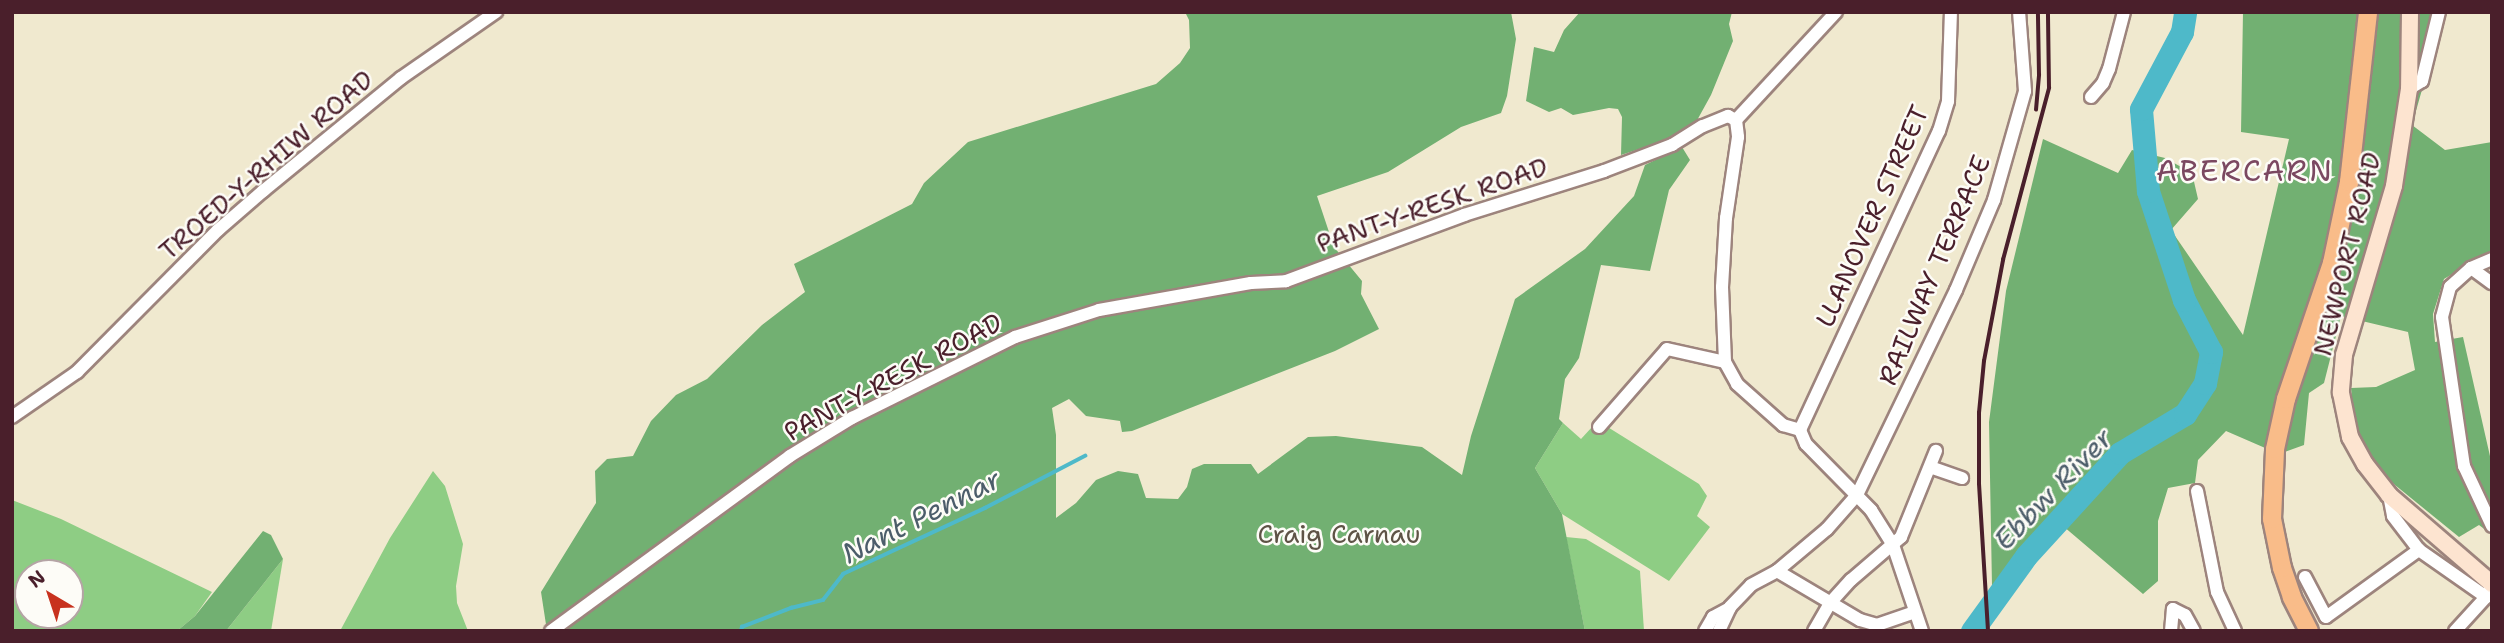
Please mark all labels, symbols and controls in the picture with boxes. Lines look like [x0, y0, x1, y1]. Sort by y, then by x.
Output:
street label: TROED-Y-RHIW ROAD [153, 64, 379, 266]
street label: LLANOVER STREET [1809, 100, 1935, 332]
street label: NEWPORT ROAD [2307, 149, 2387, 359]
street label: RAILWAY TERRACE [1871, 150, 1997, 390]
street label: PANT-Y-RESK ROAD [1312, 151, 1552, 259]
district label: ABERCARN [2157, 153, 2333, 189]
street label: PANT-Y-RESK ROAD [779, 306, 1007, 448]
water label: Ebbw River [1987, 421, 2119, 557]
water label: Nant Pennar [836, 462, 1006, 570]
park label: Craig Carnau [1258, 518, 1420, 550]
north arrow [14, 559, 84, 629]
text: N [23, 564, 50, 593]

